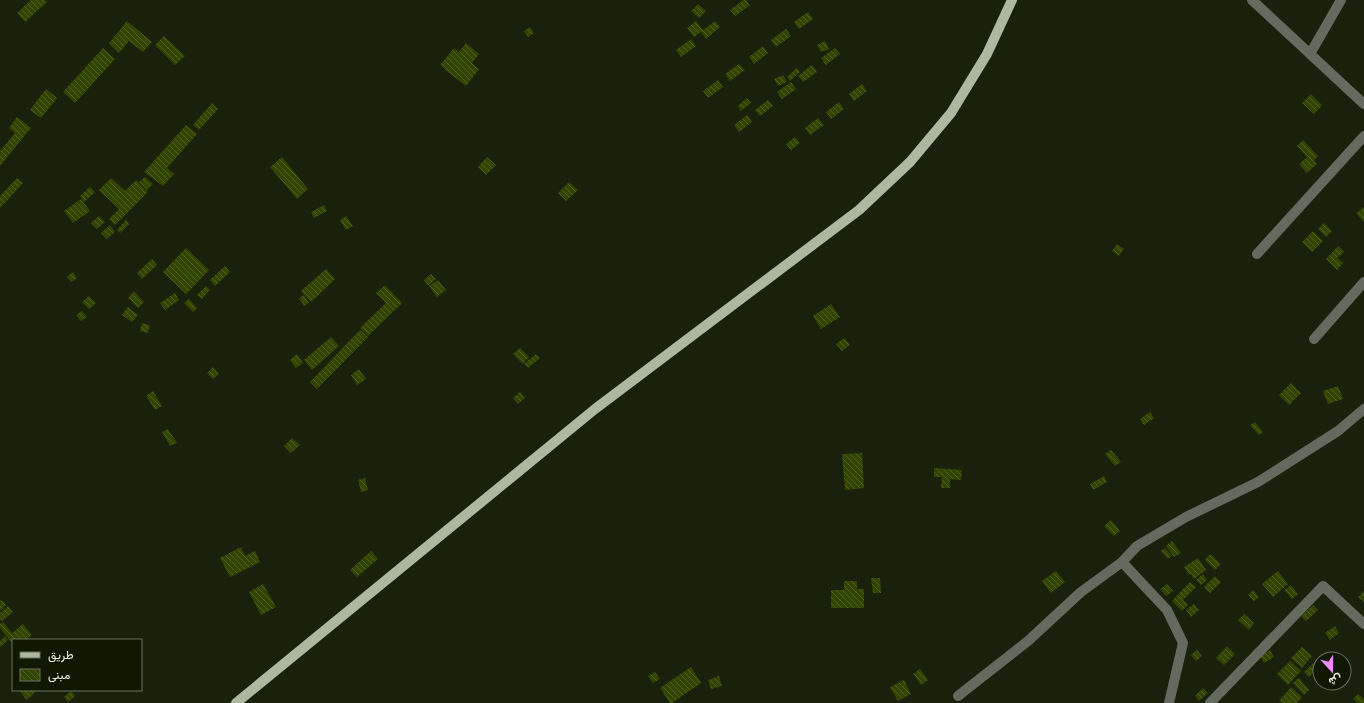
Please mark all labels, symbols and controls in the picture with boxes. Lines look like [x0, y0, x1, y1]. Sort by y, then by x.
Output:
legend [12, 639, 142, 691]
text: طريق [48, 648, 74, 663]
north arrow [1312, 651, 1352, 691]
text: مبنى [48, 668, 70, 683]
text: ش [1327, 671, 1344, 688]

